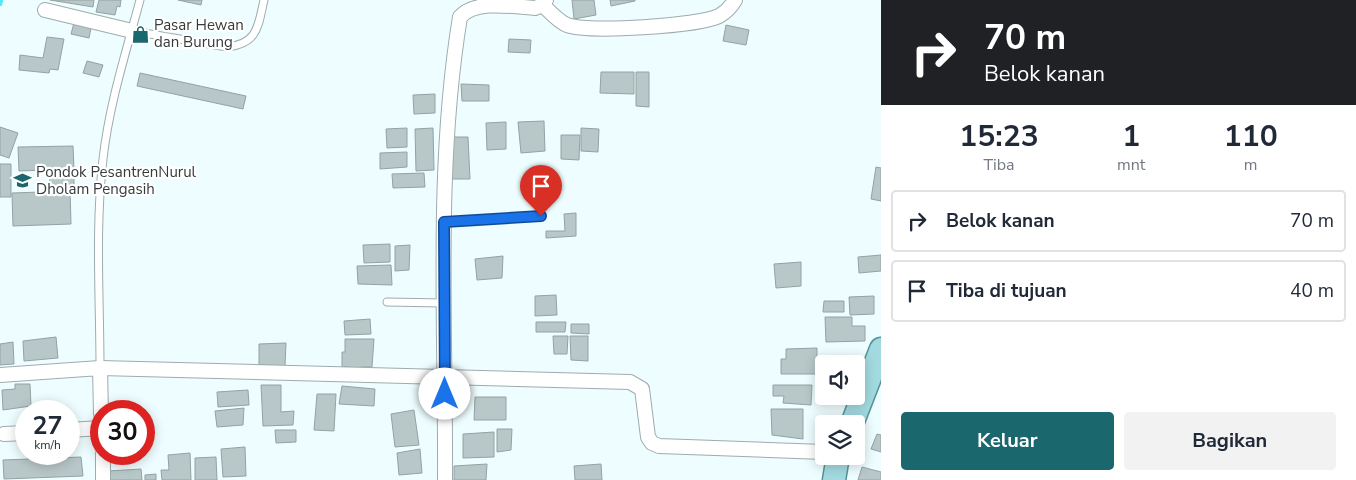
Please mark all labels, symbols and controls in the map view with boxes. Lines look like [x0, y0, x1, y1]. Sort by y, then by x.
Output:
text: 70 m [984, 14, 1066, 61]
place label: Pasar Hewan dan Burung [154, 15, 244, 52]
icon: right [901, 20, 966, 85]
shop icon: Pasar Hewan dan Burung [130, 24, 150, 44]
text: Belok kanan [984, 59, 1105, 89]
text: 15:23 [959, 116, 1039, 157]
text: 1 [1122, 116, 1140, 157]
text: 110 [1224, 116, 1278, 157]
text: Tiba [983, 154, 1015, 176]
text: mnt [1117, 154, 1145, 176]
text: m [1244, 154, 1258, 176]
place label: Pondok PesantrenNurul Dholam Pengasih [36, 162, 197, 199]
pin [520, 165, 562, 216]
school or university icon: Pondok PesantrenNurul Dholam Pengasih [12, 171, 32, 191]
icon: arrive [527, 172, 555, 200]
icon: right [903, 207, 931, 235]
text: Belok kanan [946, 208, 1055, 234]
text: 70 m [1290, 208, 1334, 234]
icon: arrive [903, 277, 931, 305]
text: Tiba di tujuan [946, 278, 1067, 304]
text: 40 m [1290, 278, 1334, 304]
map controls [815, 355, 865, 465]
button: sound [815, 355, 865, 405]
position arrow [418, 367, 470, 419]
speed limit sign: 30 [90, 400, 155, 465]
text: 27 [32, 409, 63, 443]
button: Keluar [901, 412, 1114, 470]
button: Bagikan [1124, 412, 1336, 470]
button: layers [815, 415, 865, 465]
text: km/h [34, 437, 61, 453]

